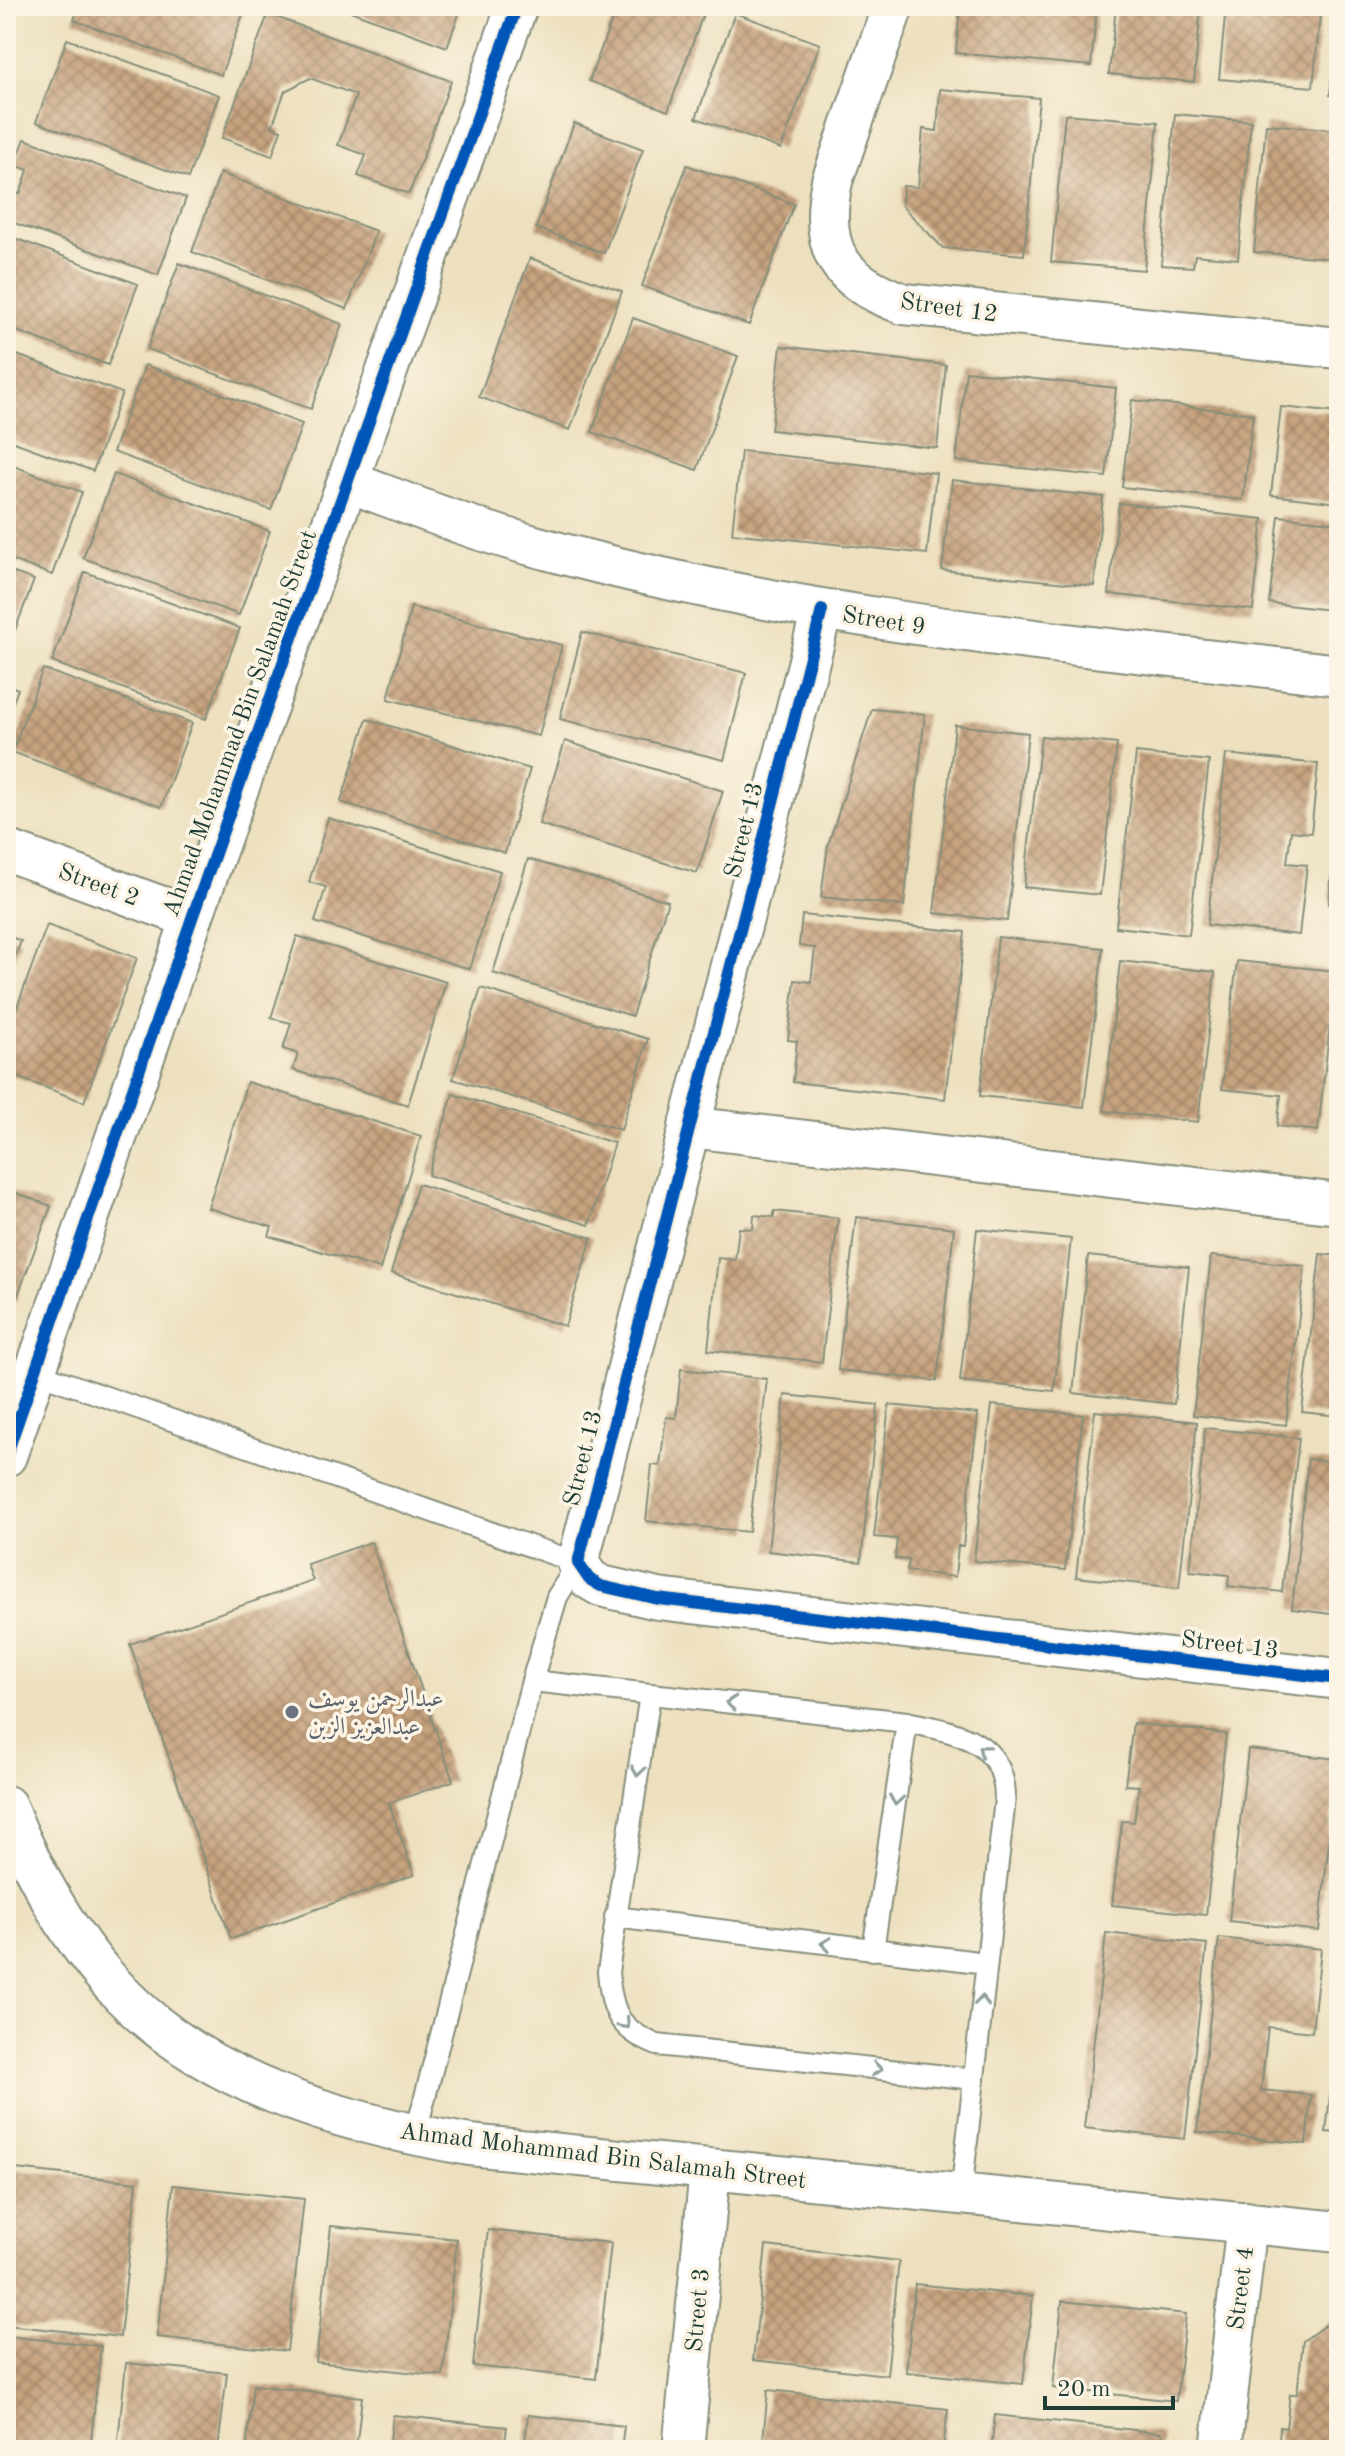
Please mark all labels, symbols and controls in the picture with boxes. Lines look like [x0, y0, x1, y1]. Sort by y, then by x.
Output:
street label: Street 12 [898, 290, 999, 328]
street label: Ahmad Mohammad Bin Salamah Street [160, 527, 322, 920]
street label: Street 9 [840, 604, 927, 640]
street label: Street 13 [721, 780, 768, 881]
street label: Street 2 [55, 860, 142, 912]
street label: Street 13 [560, 1408, 607, 1509]
street label: Street 13 [1180, 1628, 1280, 1664]
place label: عبدالرحمن يوسف عبدالعزيز الزبن [308, 1687, 444, 1741]
one-way arrow [724, 1695, 737, 1712]
marker: عبدالرحمن يوسف عبدالعزيز الزبن [283, 1703, 301, 1721]
one-way arrow [978, 1746, 993, 1760]
one-way arrow [630, 1765, 647, 1778]
one-way arrow [888, 1793, 905, 1806]
one-way arrow [819, 1935, 832, 1952]
one-way arrow [974, 1994, 991, 2007]
one-way arrow [616, 2015, 630, 2030]
one-way arrow [871, 2060, 884, 2077]
street label: Ahmad Mohammad Bin Salamah Street [398, 2120, 808, 2194]
street label: Street 4 [1225, 2245, 1259, 2332]
street label: Street 3 [683, 2267, 715, 2353]
scale bar [1045, 2360, 1173, 2410]
text: 20 m [1057, 2378, 1111, 2402]

